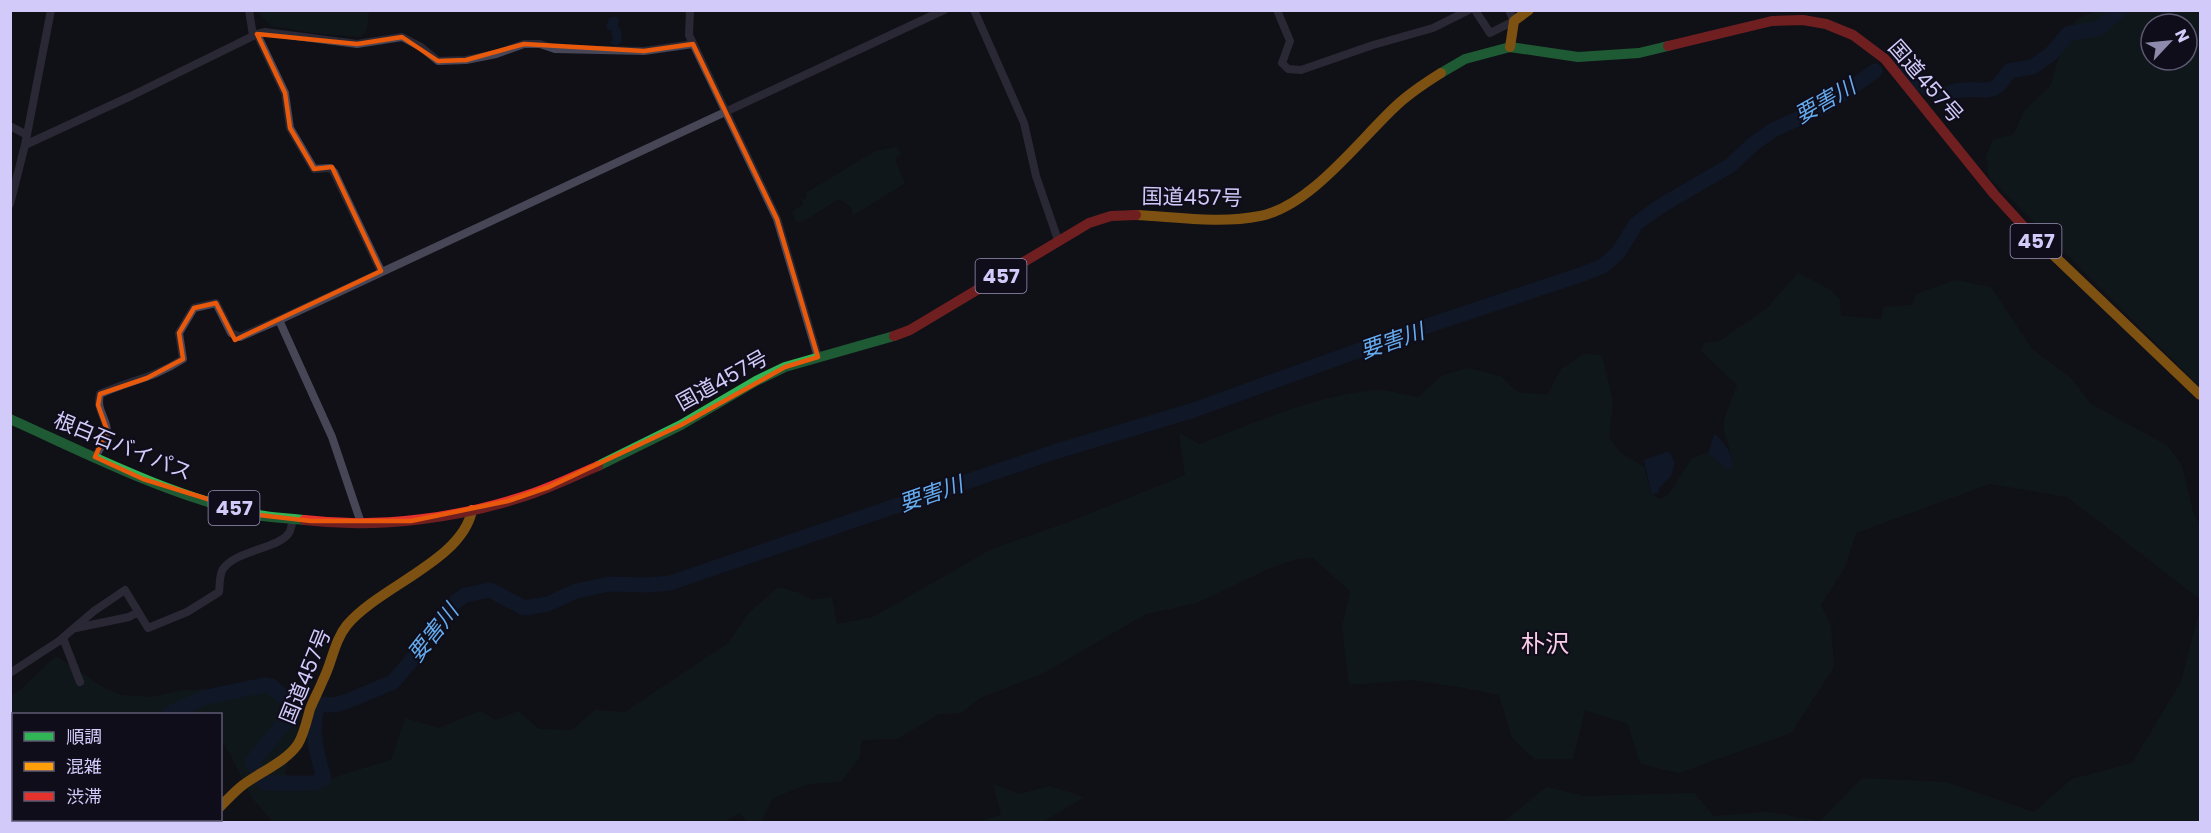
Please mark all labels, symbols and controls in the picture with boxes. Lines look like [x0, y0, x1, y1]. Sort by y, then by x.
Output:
north arrow [2139, 12, 2199, 72]
text: N [2169, 25, 2195, 46]
street label: 国道457号 [1882, 33, 1970, 129]
water label: 要害川 [1789, 70, 1863, 131]
street label: 国道457号 [1141, 182, 1243, 212]
road number: 457 [2010, 224, 2062, 258]
road number: 457 [976, 259, 1026, 293]
water label: 要害川 [1356, 315, 1430, 366]
street label: 国道457号 [671, 343, 773, 417]
street label: 根白石バイパス [50, 405, 196, 487]
water label: 要害川 [895, 468, 969, 519]
road number: 457 [208, 491, 260, 525]
water label: 要害川 [400, 596, 467, 669]
street label: 国道457号 [273, 624, 337, 728]
district label: 朴沢 [1521, 627, 1569, 660]
legend [12, 713, 222, 821]
text: 順調 [66, 724, 102, 749]
text: 混雑 [66, 754, 102, 779]
text: 渋滞 [66, 784, 102, 809]

